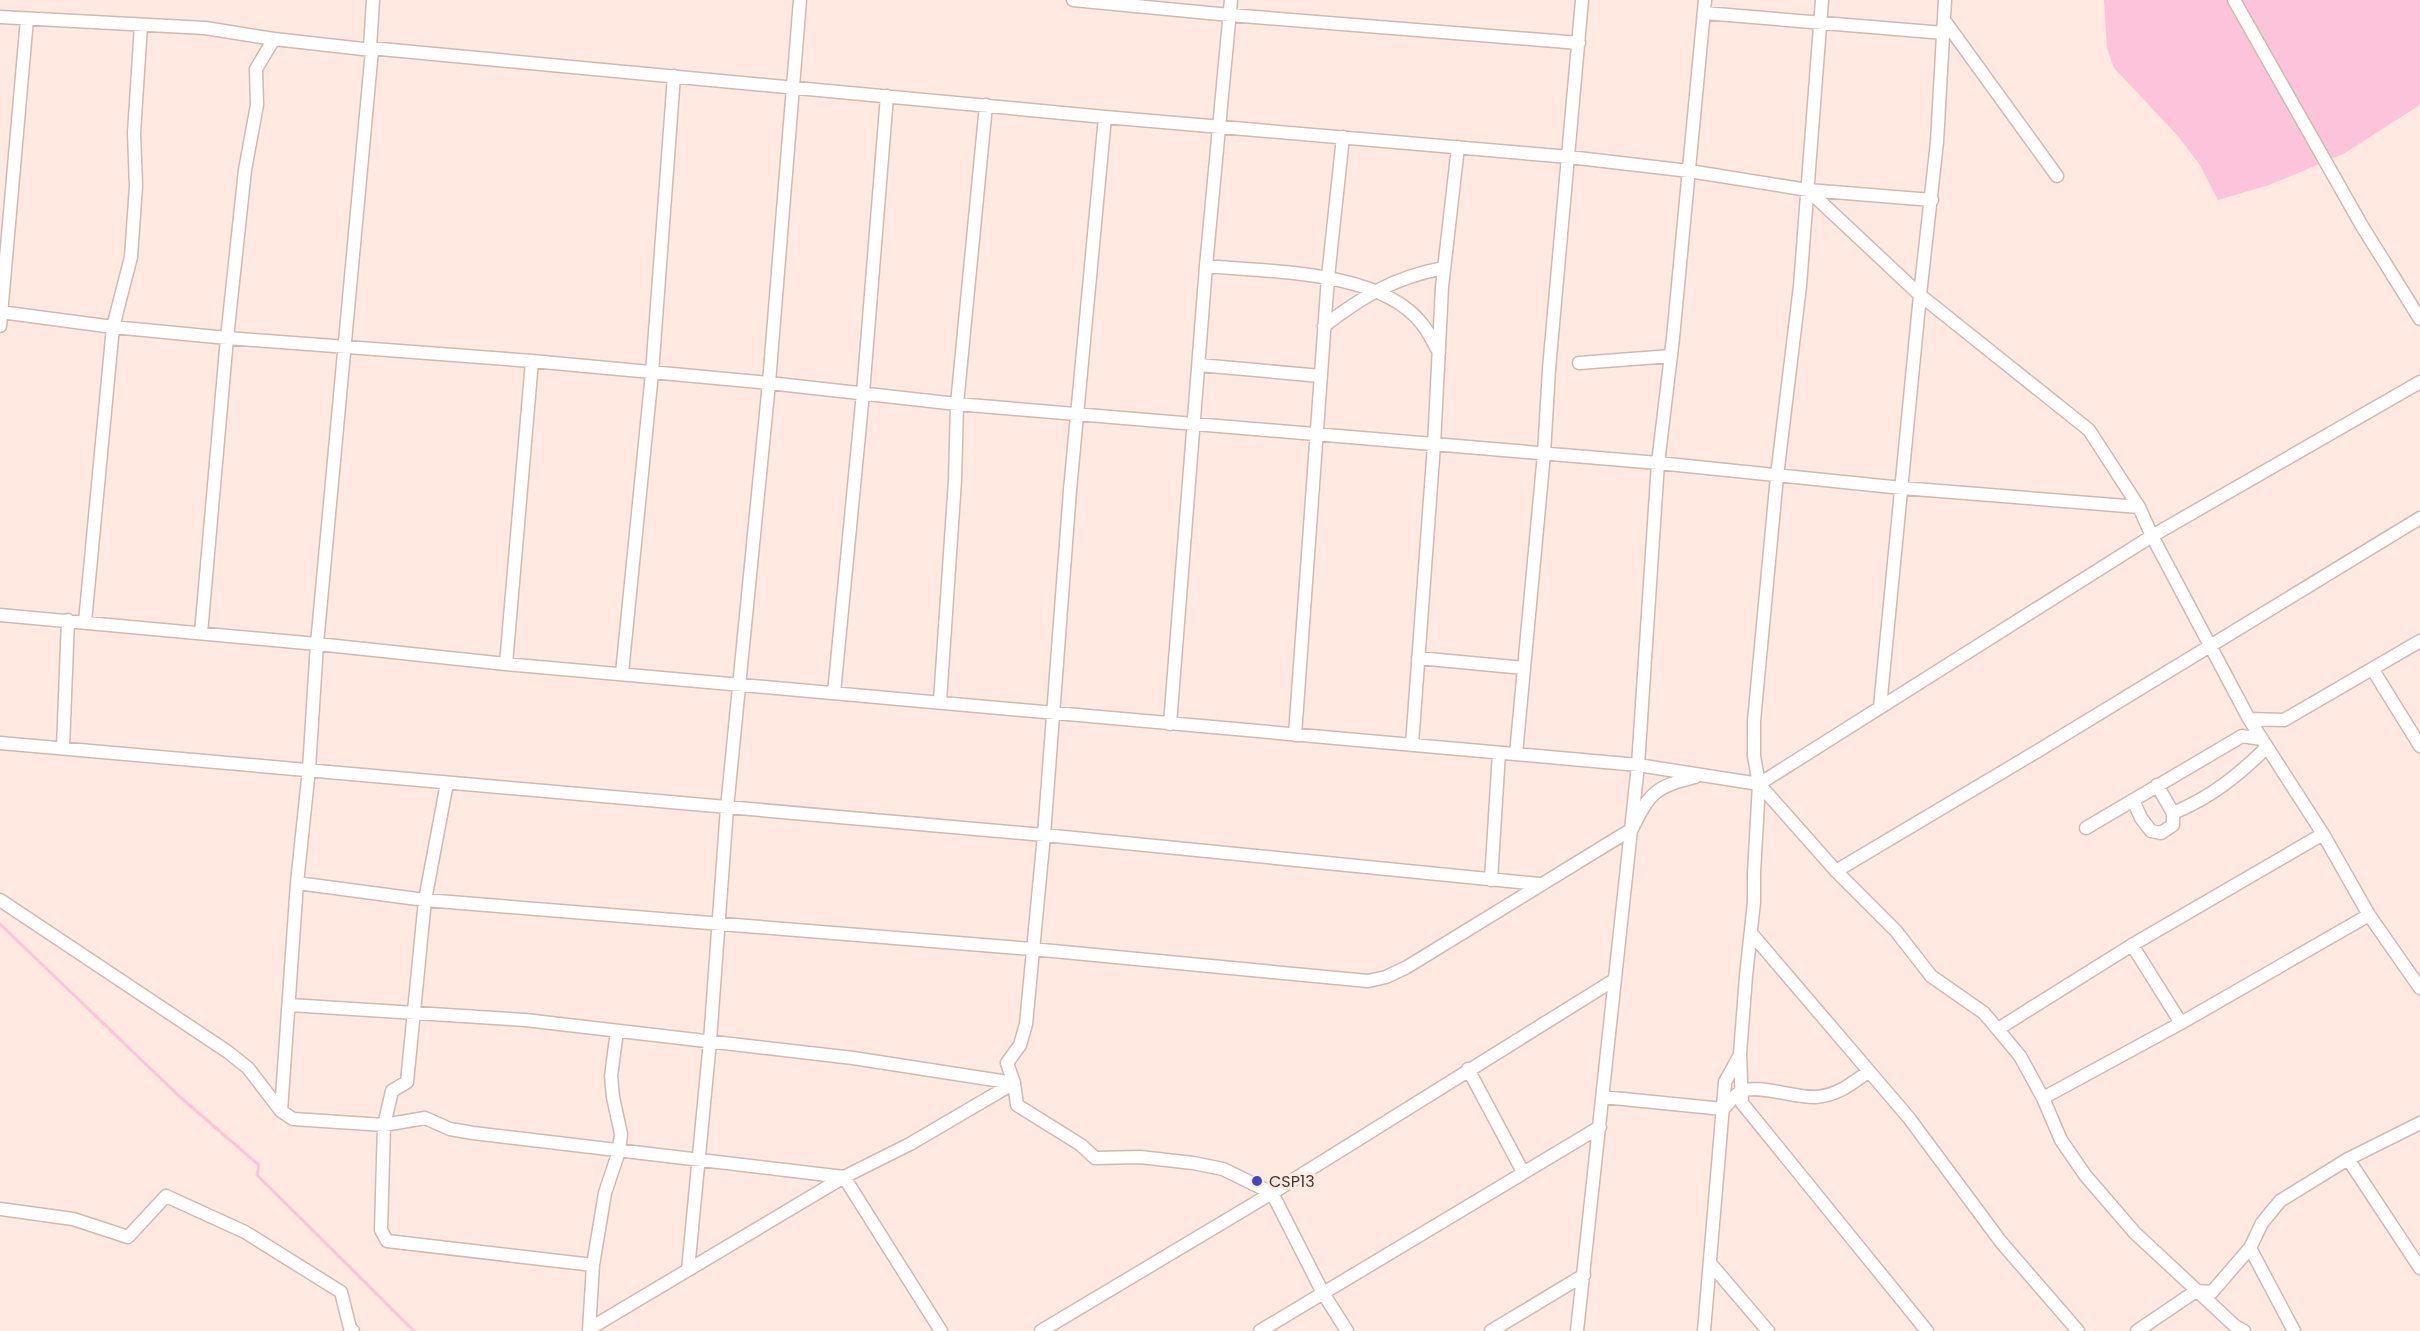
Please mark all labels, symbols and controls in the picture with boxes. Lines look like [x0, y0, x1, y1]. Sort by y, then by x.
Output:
place label: CSP13 [1269, 1170, 1315, 1193]
marker: CSP13 [1250, 1174, 1264, 1188]

